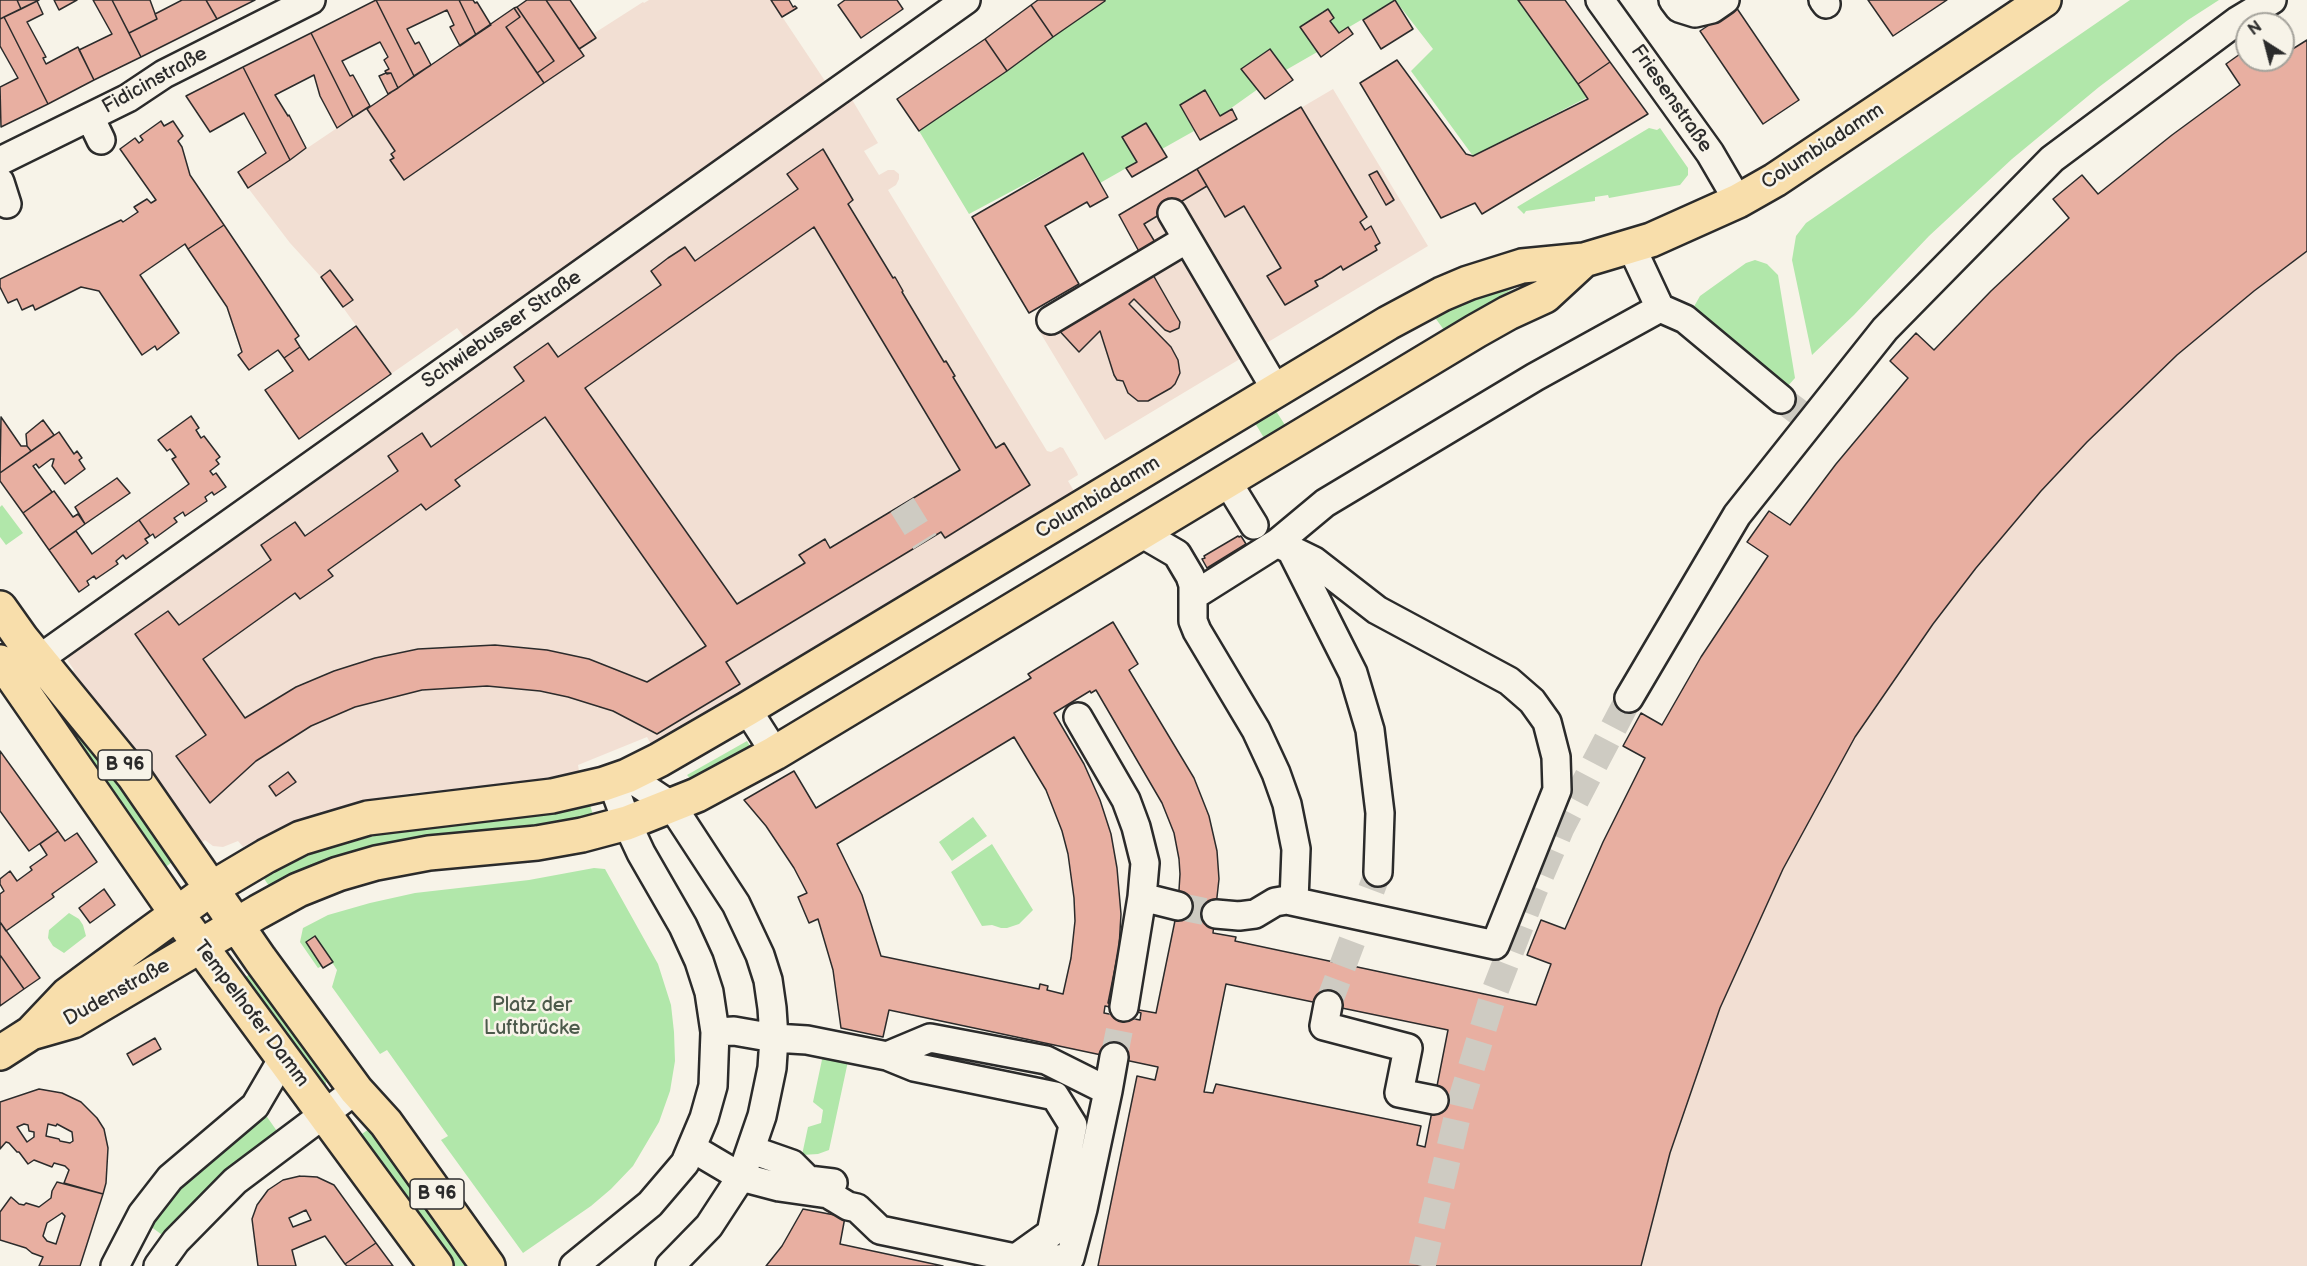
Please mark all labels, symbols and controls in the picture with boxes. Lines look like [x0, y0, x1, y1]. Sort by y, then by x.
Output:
north arrow [2235, 12, 2295, 72]
text: N [2245, 17, 2266, 40]
street label: Friesenstraße [1625, 41, 1717, 157]
street label: Fidicinstraße [98, 42, 212, 120]
street label: Columbiadamm [1757, 99, 1889, 195]
street label: Schwiebusser Straße [418, 266, 586, 394]
street label: Columbiadamm [1031, 451, 1165, 545]
road number: B 96 [98, 750, 152, 780]
street label: Tempelhofer Damm [188, 936, 314, 1092]
street label: Dudenstraße [60, 954, 174, 1032]
park label: Platz der Luftbrücke [484, 994, 580, 1041]
road number: B 96 [410, 1179, 464, 1209]

